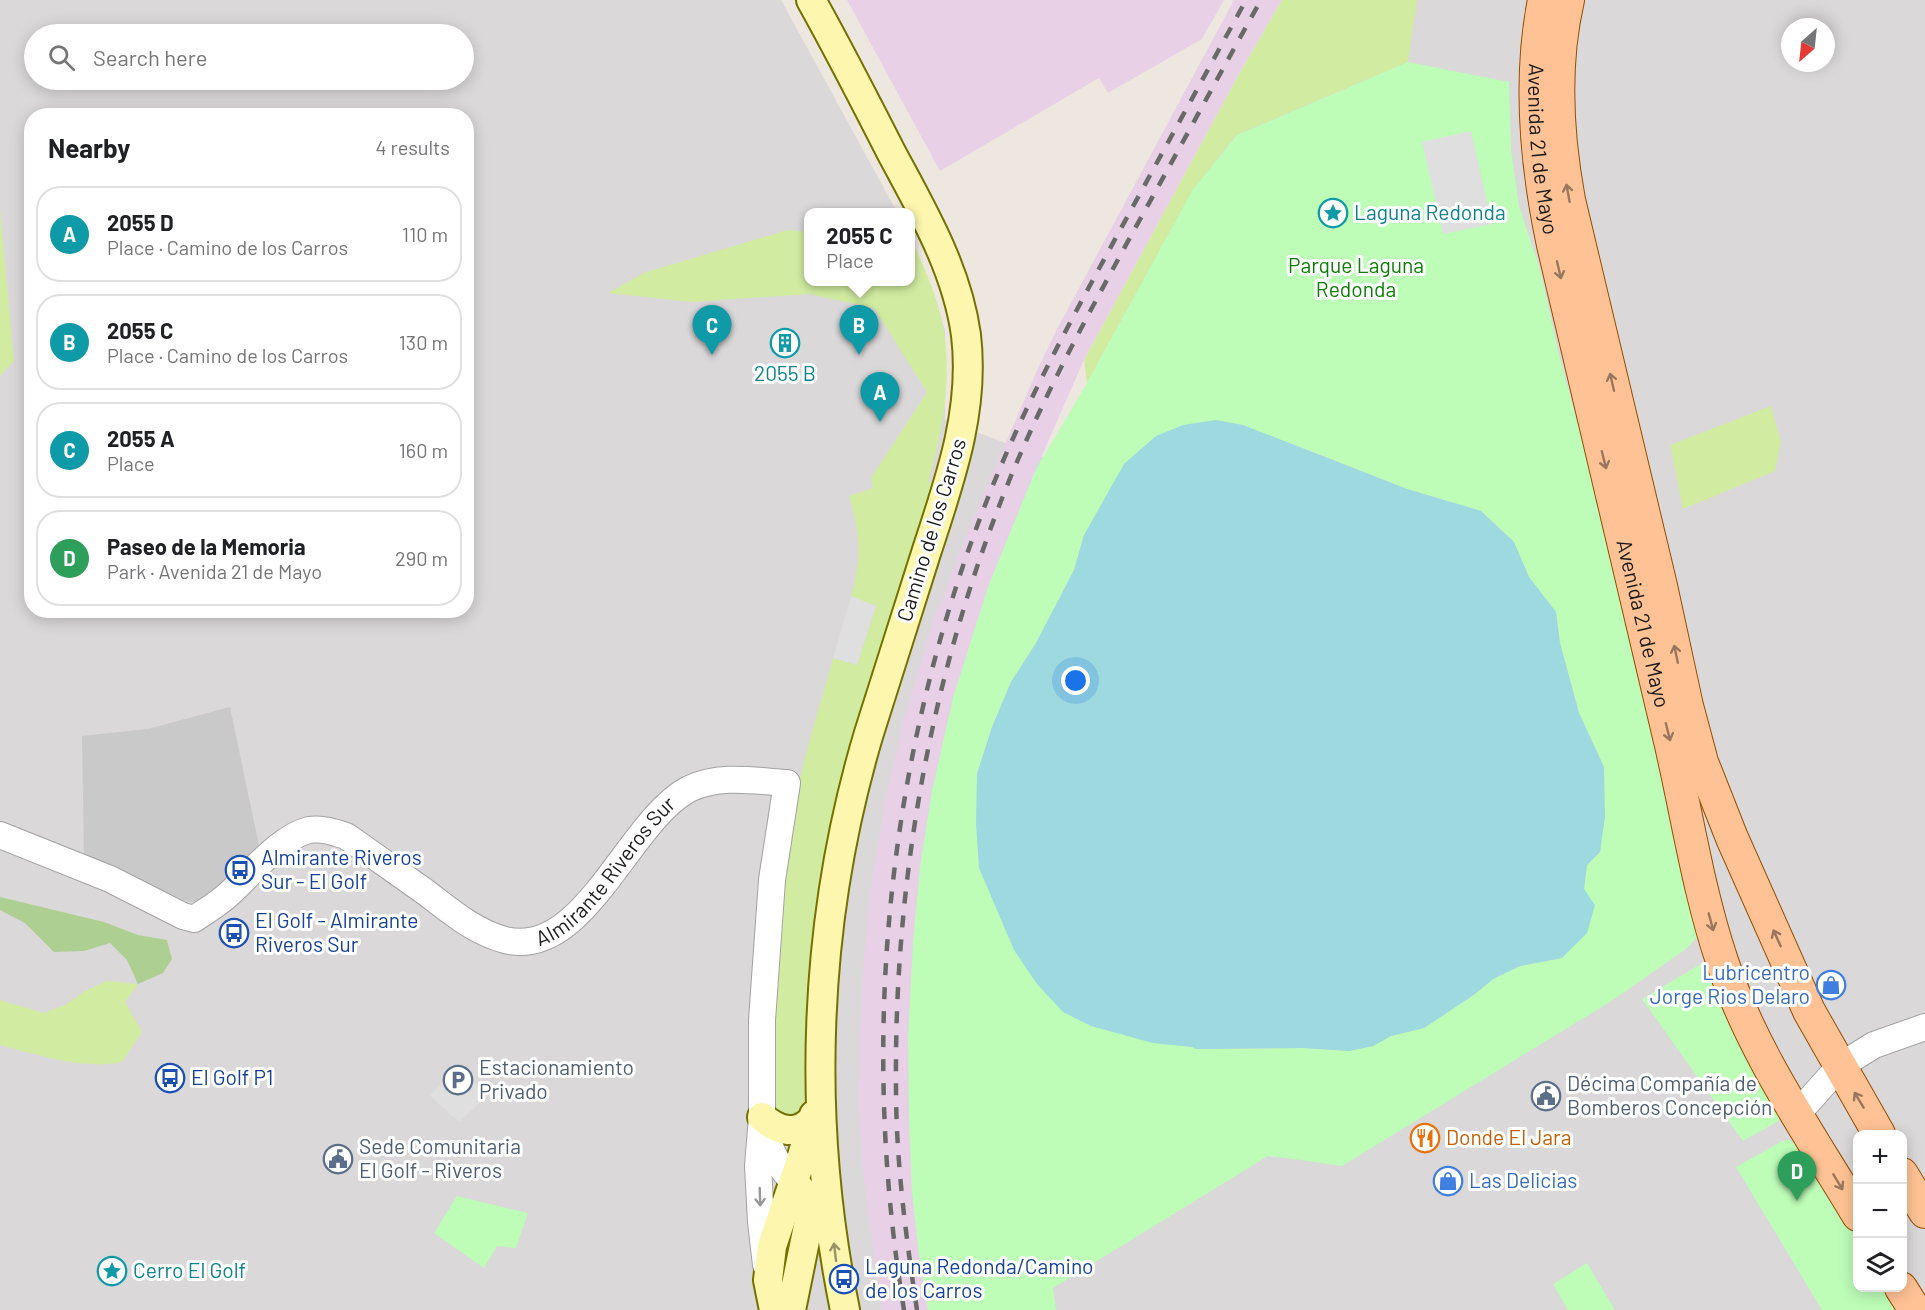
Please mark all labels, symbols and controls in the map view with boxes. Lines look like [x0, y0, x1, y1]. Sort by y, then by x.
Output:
north arrow [1781, 18, 1835, 72]
search box [24, 24, 474, 90]
icon: search [45, 41, 78, 74]
text: Search here [93, 44, 207, 70]
street label: Avenida 21 de Mayo [1524, 63, 1565, 236]
text: Nearby [48, 132, 130, 163]
text: 4 results [375, 135, 450, 159]
one-way arrow [1562, 183, 1573, 203]
place icon: Laguna Redonda [1317, 197, 1349, 229]
place label: Laguna Redonda [1354, 199, 1506, 224]
popup [804, 208, 915, 286]
text: 2055 D [107, 209, 174, 235]
text: A [63, 222, 76, 246]
text: 110 m [402, 222, 448, 246]
text: 2055 C [826, 222, 893, 248]
text: Place · Camino de los Carros [107, 235, 348, 259]
text: Place [826, 248, 874, 272]
park label: Parque Laguna Redonda [1288, 252, 1424, 301]
one-way arrow [1553, 261, 1565, 280]
pin: C [692, 306, 732, 355]
pin: B [840, 306, 878, 355]
text: 2055 C [107, 317, 173, 343]
building icon: 2055 B [769, 327, 801, 359]
text: B [63, 330, 76, 354]
text: 130 m [399, 330, 448, 354]
text: Place · Camino de los Carros [107, 343, 348, 367]
place label: 2055 B [754, 360, 816, 385]
pin: A [860, 372, 900, 422]
one-way arrow [1606, 373, 1618, 392]
text: 2055 A [107, 425, 175, 451]
street label: Camino de los Carros [891, 435, 970, 624]
text: C [63, 438, 76, 462]
text: 160 m [399, 438, 448, 462]
one-way arrow [1598, 450, 1610, 469]
text: Place [107, 451, 155, 475]
text: Paseo de la Memoria [107, 533, 306, 559]
street label: Avenida 21 de Mayo [1612, 537, 1676, 710]
text: D [63, 546, 76, 570]
text: 290 m [395, 546, 448, 570]
text: Park · Avenida 21 de Mayo [107, 559, 322, 583]
one-way arrow [1669, 645, 1681, 664]
your location [1061, 666, 1090, 695]
one-way arrow [1663, 722, 1675, 741]
street label: Almirante Riveros Sur [532, 790, 680, 950]
place label: Almirante Riveros Sur - El Golf [261, 844, 422, 893]
bus stop icon: Almirante Riveros Sur - El Golf [224, 854, 256, 886]
place label: El Golf - Almirante Riveros Sur [255, 907, 418, 956]
one-way arrow [1705, 912, 1717, 931]
bus stop icon: El Golf - Almirante Riveros Sur [218, 917, 250, 949]
one-way arrow [1771, 930, 1782, 948]
place label: Lubricentro Jorge Rios Delaro [1650, 959, 1810, 1008]
shop icon: Lubricentro Jorge Rios Delaro [1815, 969, 1847, 1001]
place label: Estacionamiento Privado [479, 1054, 634, 1103]
bus stop icon: El Golf P1 [154, 1062, 186, 1094]
place label: El Golf P1 [191, 1064, 273, 1089]
parking icon: Estacionamiento Privado [442, 1064, 474, 1096]
place label: Décima Compañía de Bomberos Concepción [1567, 1070, 1772, 1119]
public building icon: Décima Compañía de Bomberos Concepción [1530, 1080, 1562, 1112]
one-way arrow [1853, 1092, 1865, 1109]
restaurant icon: Donde El Jara [1409, 1122, 1441, 1154]
place label: Donde El Jara [1446, 1124, 1571, 1149]
map controls [1853, 1130, 1907, 1292]
button: + [1853, 1130, 1907, 1184]
place label: Sede Comunitaria El Golf - Riveros [359, 1133, 521, 1182]
public building icon: Sede Comunitaria El Golf - Riveros [322, 1143, 354, 1175]
pin: D [1778, 1152, 1816, 1201]
shop icon: Las Delicias [1432, 1165, 1464, 1197]
place label: Las Delicias [1469, 1167, 1577, 1192]
one-way arrow [1832, 1173, 1844, 1190]
button: − [1853, 1184, 1907, 1238]
one-way arrow [754, 1186, 766, 1206]
button: layers [1853, 1238, 1907, 1292]
one-way arrow [829, 1243, 840, 1263]
place label: Laguna Redonda/Camino de los Carros [865, 1253, 1094, 1302]
place icon: Cerro El Golf [96, 1255, 128, 1287]
place label: Cerro El Golf [133, 1257, 246, 1282]
bus stop icon: Laguna Redonda/Camino de los Carros [828, 1263, 860, 1295]

